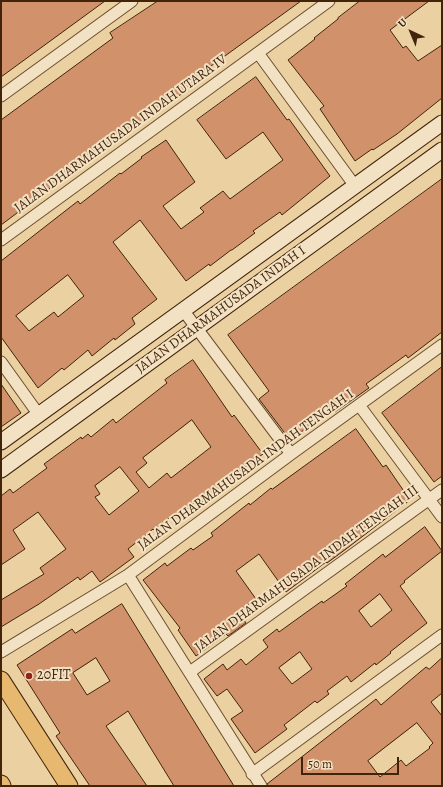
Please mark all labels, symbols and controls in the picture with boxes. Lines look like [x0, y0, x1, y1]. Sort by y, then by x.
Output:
north arrow [391, 12, 431, 52]
text: U [394, 15, 410, 31]
street label: JALAN DHARMAHUSADA INDAH UTARA IV [11, 51, 231, 217]
street label: JALAN DHARMAHUSADA INDAH I [133, 243, 309, 377]
street label: JALAN DHARMAHUSADA INDAH TENGAH I [135, 386, 357, 554]
street label: JALAN DHARMAHUSADA INDAH TENGAH III [192, 482, 422, 656]
place label: 20FIT [37, 668, 71, 684]
marker: 20FIT [24, 671, 34, 681]
scale bar [303, 749, 401, 775]
text: 50 m [308, 756, 332, 772]

